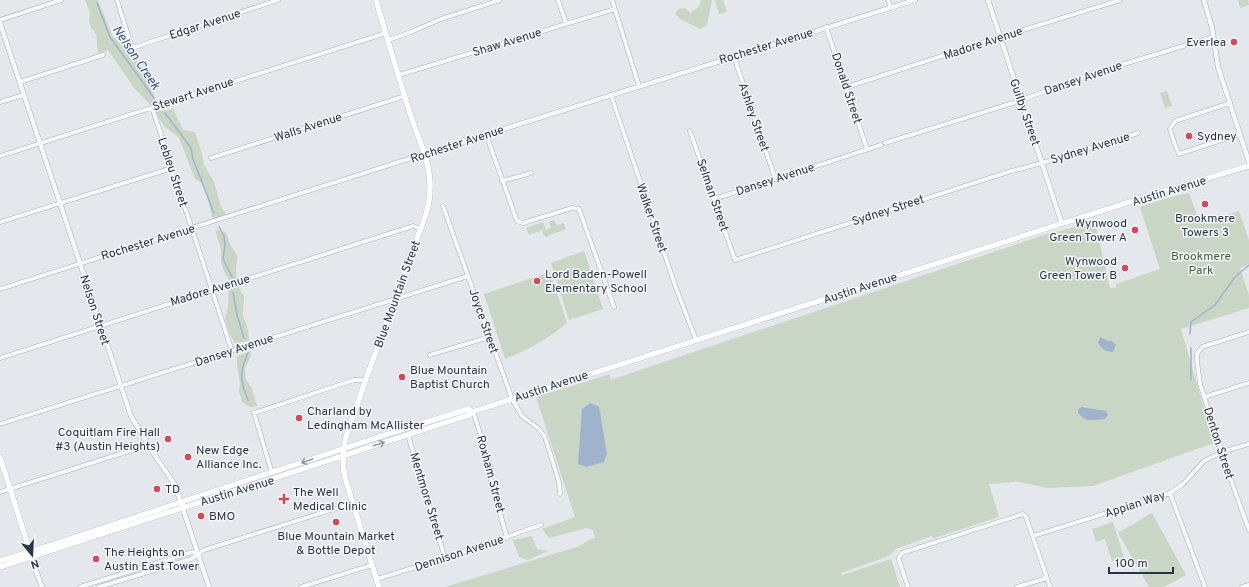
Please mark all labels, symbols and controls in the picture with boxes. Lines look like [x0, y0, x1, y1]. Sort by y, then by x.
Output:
street label: Edgar Avenue [168, 6, 243, 44]
water label: Nelson Creek [108, 23, 163, 94]
street label: Madore Avenue [942, 24, 1025, 64]
street label: Shaw Avenue [471, 25, 544, 61]
street label: Rochester Avenue [717, 25, 815, 69]
place label: Everlea [1186, 35, 1226, 51]
marker: Everlea [1229, 37, 1239, 47]
street label: Donald Street [827, 51, 865, 126]
street label: Dansey Avenue [1042, 58, 1125, 100]
street label: Stewart Avenue [151, 74, 236, 116]
street label: Guilby Street [1005, 77, 1043, 148]
street label: Ashley Street [734, 81, 772, 154]
street label: Walls Avenue [272, 109, 344, 146]
street label: Rochester Avenue [408, 122, 506, 168]
street label: Sydney Avenue [1049, 129, 1132, 169]
place label: Sydney [1197, 129, 1236, 145]
marker: Sydney [1184, 131, 1194, 141]
street label: Lebleu Street [153, 136, 191, 209]
street label: Selman Street [692, 157, 732, 234]
street label: Dansey Avenue [734, 160, 817, 200]
street label: Austin Avenue [1130, 173, 1208, 211]
street label: Walker Street [632, 182, 670, 255]
street label: Sydney Street [850, 192, 927, 230]
marker: Brookmere Towers 3 [1200, 199, 1210, 209]
place label: Brookmere Towers 3 [1175, 211, 1235, 241]
place label: Wynwood Green Tower A [1049, 216, 1127, 246]
street label: Rochester Avenue [99, 221, 197, 265]
marker: Wynwood Green Tower A [1130, 225, 1140, 235]
street label: Blue Mountain Street [371, 238, 425, 350]
park label: Brookmere Park [1171, 249, 1231, 279]
place label: Wynwood Green Tower B [1039, 254, 1117, 284]
marker: Wynwood Green Tower B [1120, 263, 1130, 273]
place label: Lord Baden-Powell Elementary School [545, 267, 647, 297]
street label: Austin Avenue [821, 269, 899, 308]
street label: Madore Avenue [169, 271, 252, 311]
street label: Nelson Street [75, 273, 113, 347]
marker: Lord Baden-Powell Elementary School [532, 276, 542, 286]
street label: Joyce Street [464, 287, 502, 356]
street label: Dansey Avenue [193, 331, 276, 371]
place label: Blue Mountain Baptist Church [410, 363, 490, 393]
street label: Austin Avenue [512, 367, 590, 406]
marker: Blue Mountain Baptist Church [397, 372, 407, 382]
place label: Charland by Ledingham McAllister [307, 404, 425, 434]
street label: Denton Street [1199, 405, 1237, 481]
marker: Charland by Ledingham McAllister [294, 413, 304, 423]
place label: Coquitlam Fire Hall #3 (Austin Heights) [55, 425, 160, 455]
marker: Coquitlam Fire Hall #3 (Austin Heights) [163, 434, 173, 444]
street label: Roxham Street [472, 434, 508, 515]
one-way arrow [373, 440, 386, 447]
place label: New Edge Alliance Inc. [196, 443, 262, 473]
street label: Mentmore Street [405, 451, 447, 542]
marker: New Edge Alliance Inc. [183, 452, 193, 462]
one-way arrow [302, 457, 314, 465]
street label: Austin Avenue [198, 473, 276, 511]
place label: TD [165, 482, 180, 498]
marker: TD [152, 484, 162, 494]
place label: The Well Medical Clinic [293, 485, 367, 515]
street label: Appian Way [1103, 488, 1168, 522]
marker: The Well Medical Clinic [278, 493, 290, 505]
place label: BMO [209, 509, 235, 525]
marker: BMO [196, 511, 206, 521]
marker: Blue Mountain Market & Bottle Depot [331, 517, 341, 527]
place label: Blue Mountain Market & Bottle Depot [277, 529, 395, 559]
street label: Dennison Avenue [413, 532, 506, 576]
north arrow [12, 535, 52, 575]
place label: The Heights on Austin East Tower [104, 545, 200, 575]
scale bar [1109, 549, 1173, 575]
marker: The Heights on Austin East Tower [91, 554, 101, 564]
text: N [29, 556, 41, 571]
text: 100 m [1115, 556, 1148, 572]

